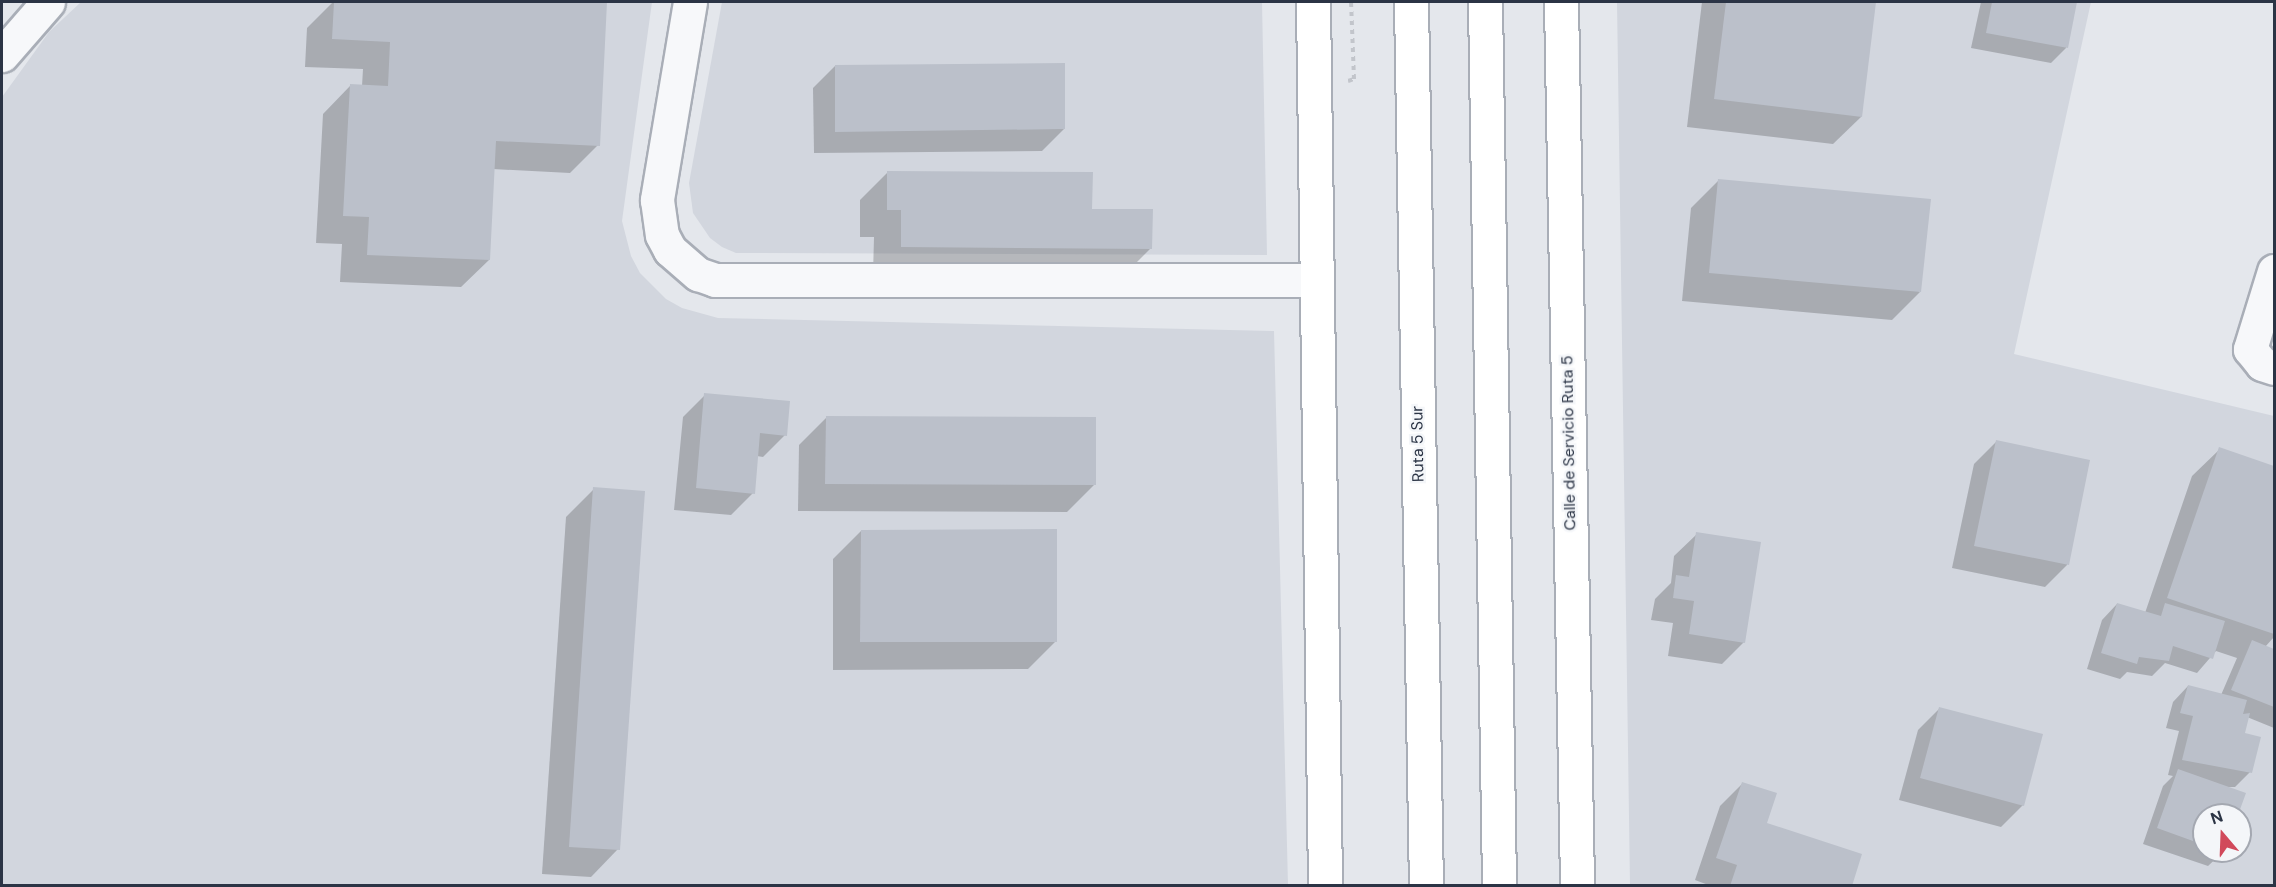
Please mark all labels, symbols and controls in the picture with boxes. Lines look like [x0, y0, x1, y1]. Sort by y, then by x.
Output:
street label: Calle de Servicio Ruta 5 [1558, 355, 1580, 531]
street label: Ruta 5 Sur [1408, 406, 1428, 482]
north arrow [2192, 803, 2252, 863]
text: N [2208, 806, 2226, 829]

